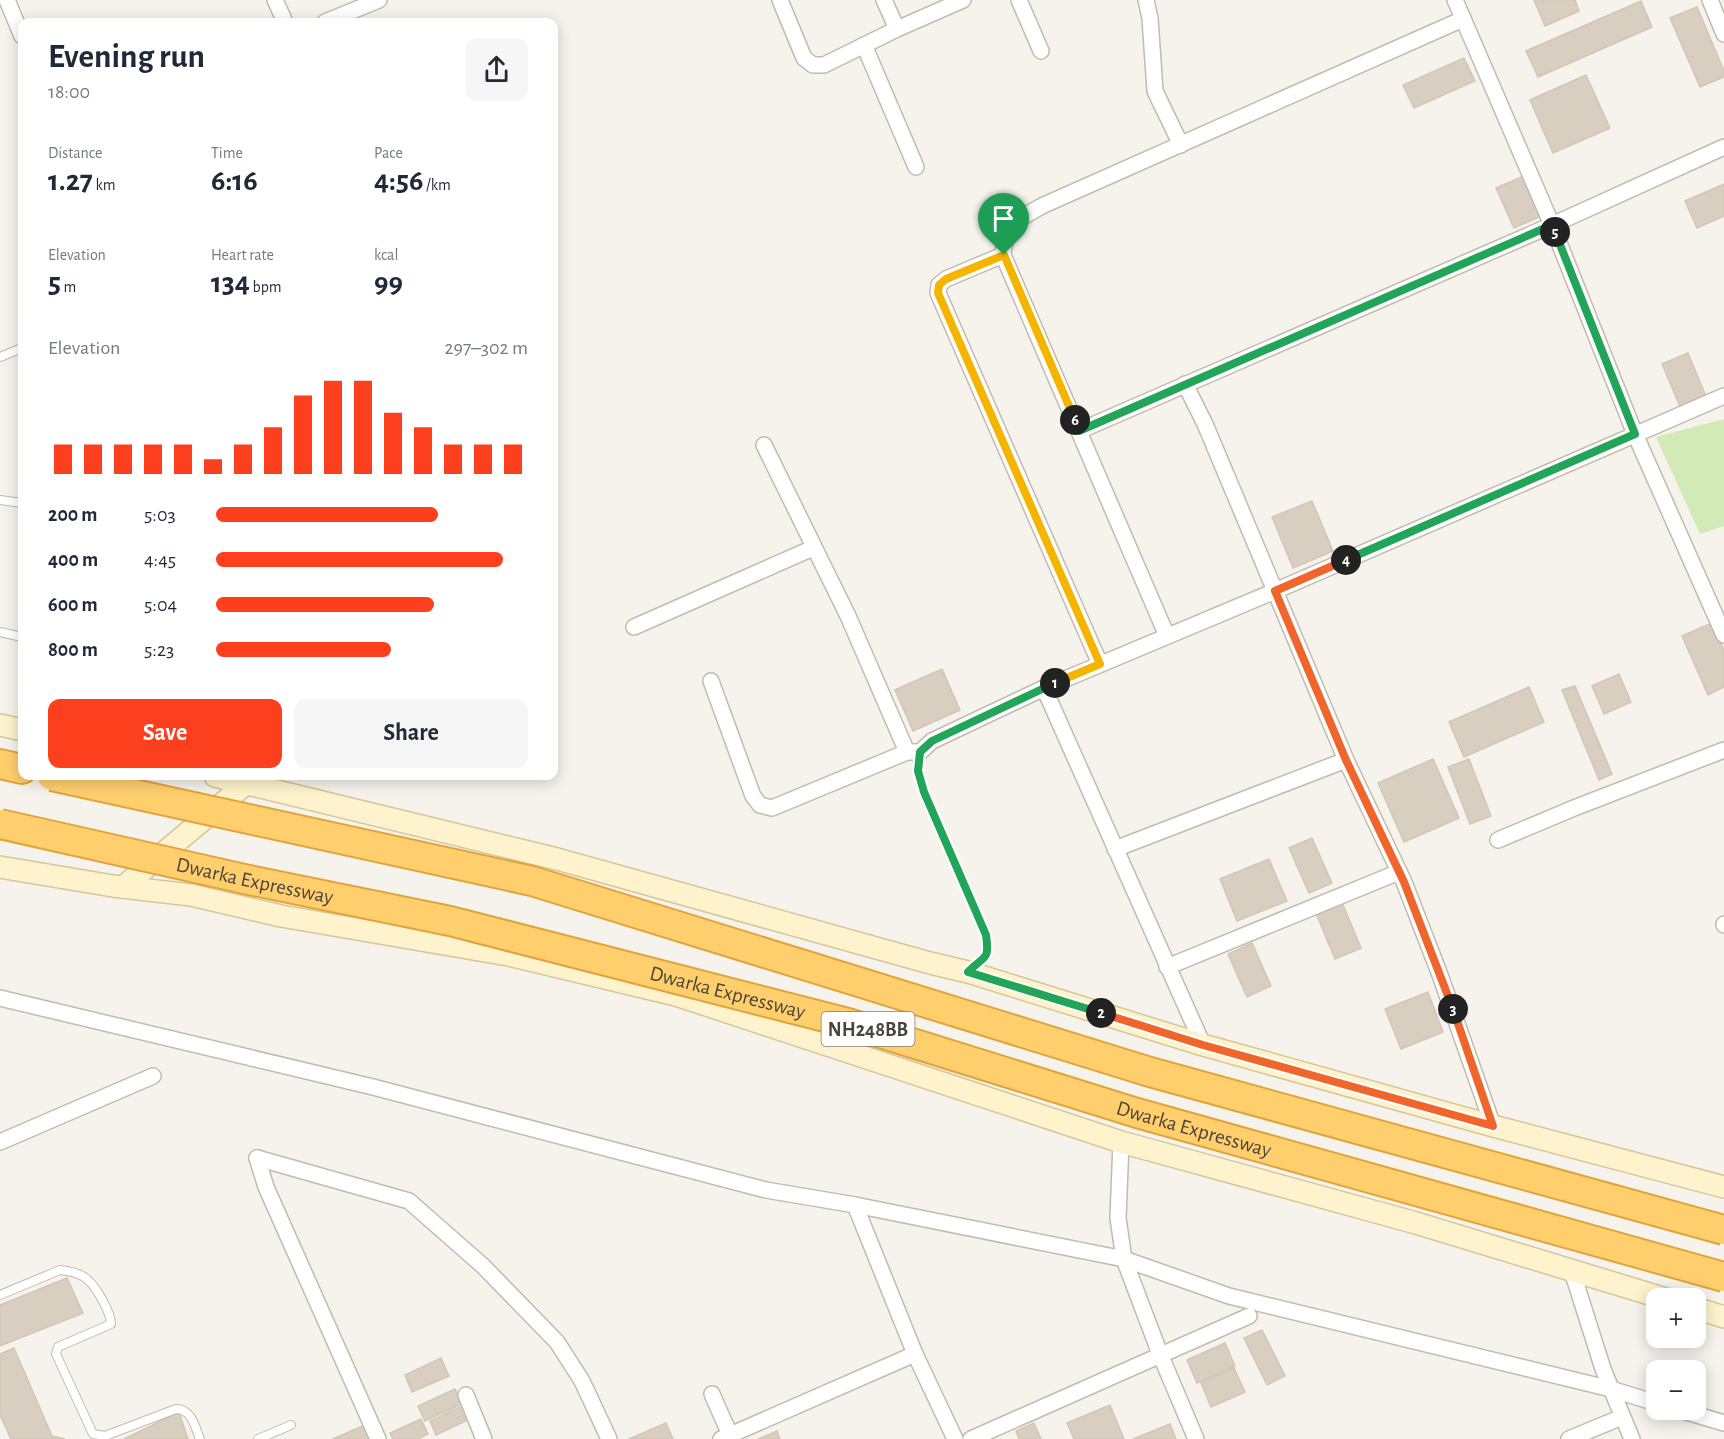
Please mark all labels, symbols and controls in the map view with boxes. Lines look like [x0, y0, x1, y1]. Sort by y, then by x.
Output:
button: share [465, 38, 528, 101]
text: Evening run [48, 41, 205, 74]
text: 18:00 [48, 82, 90, 102]
text: Distance [48, 145, 102, 161]
text: Time [211, 145, 243, 161]
text: Pace [374, 145, 403, 161]
text: 1.27 [48, 166, 93, 196]
text: 6:16 [211, 166, 258, 196]
text: 4:56 [374, 166, 423, 196]
text: km [93, 177, 116, 193]
text: /km [423, 177, 451, 193]
pin [978, 193, 1029, 255]
icon: arrive [987, 202, 1020, 235]
pin: 5 [1540, 217, 1570, 247]
text: 5 [1552, 224, 1558, 240]
text: Elevation [48, 247, 106, 263]
text: Heart rate [211, 247, 274, 263]
text: kcal [374, 247, 398, 263]
text: 5 [48, 268, 61, 298]
text: 134 [211, 268, 250, 298]
text: 99 [374, 268, 403, 298]
text: m [61, 279, 76, 295]
text: bpm [250, 279, 281, 295]
text: Elevation [48, 338, 120, 358]
text: 297–302 m [444, 338, 528, 358]
pin: 6 [1060, 405, 1090, 435]
text: 6 [1071, 412, 1079, 428]
text: 200 m [48, 505, 97, 525]
text: 5:03 [144, 505, 176, 525]
pin: 4 [1331, 545, 1361, 575]
text: 400 m [48, 550, 98, 570]
text: 4:45 [144, 550, 176, 570]
text: 4 [1342, 552, 1350, 568]
text: 600 m [48, 595, 98, 615]
text: 5:04 [144, 595, 177, 615]
text: 800 m [48, 640, 98, 660]
text: 5:23 [144, 640, 174, 660]
pin: 1 [1040, 668, 1070, 698]
text: 1 [1052, 675, 1058, 691]
button: Save [48, 699, 282, 768]
button: Share [294, 699, 528, 768]
street label: Dwarka Expressway [174, 854, 335, 908]
street label: Dwarka Expressway [647, 963, 808, 1023]
pin: 3 [1438, 994, 1468, 1024]
pin: 2 [1086, 998, 1116, 1028]
text: 3 [1450, 1001, 1456, 1017]
text: 2 [1097, 1005, 1105, 1021]
road number: NH248BB [822, 1012, 914, 1046]
street label: Dwarka Expressway [1114, 1097, 1274, 1161]
map controls [1646, 1288, 1706, 1420]
button: + [1646, 1288, 1706, 1348]
button: − [1646, 1360, 1706, 1420]

